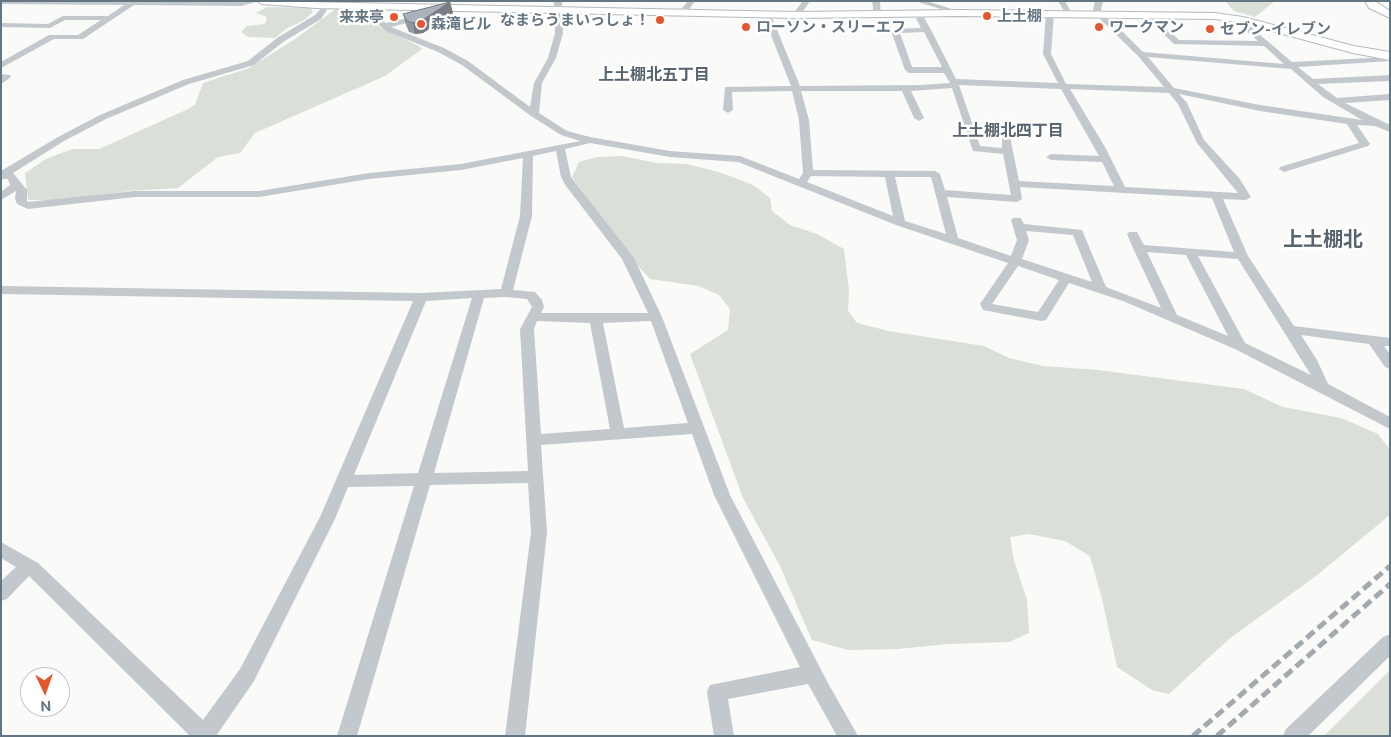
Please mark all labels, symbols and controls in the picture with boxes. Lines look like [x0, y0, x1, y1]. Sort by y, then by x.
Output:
place label: 上土棚 [997, 7, 1042, 25]
place label: 来来亭 [339, 8, 384, 26]
marker: 上土棚 [981, 10, 993, 22]
marker: 来来亭 [388, 11, 400, 23]
place label: なまらうまいっしょ！ [500, 11, 650, 29]
marker: なまらうまいっしょ！ [654, 14, 666, 26]
place label: 森滝ビル [431, 15, 491, 33]
marker: 森滝ビル [415, 18, 427, 30]
place label: ローソン・スリーエフ [756, 18, 906, 36]
place label: ワークマン [1109, 18, 1184, 36]
place label: セブン-イレブン [1220, 20, 1331, 38]
marker: ローソン・スリーエフ [740, 21, 752, 33]
marker: ワークマン [1093, 21, 1105, 33]
marker: セブン-イレブン [1204, 23, 1216, 35]
district label: 上土棚北五丁目 [598, 65, 710, 85]
district label: 上土棚北四丁目 [952, 121, 1064, 141]
district label: 上土棚北 [1283, 228, 1363, 252]
north arrow [20, 667, 70, 717]
text: N [40, 698, 52, 714]

